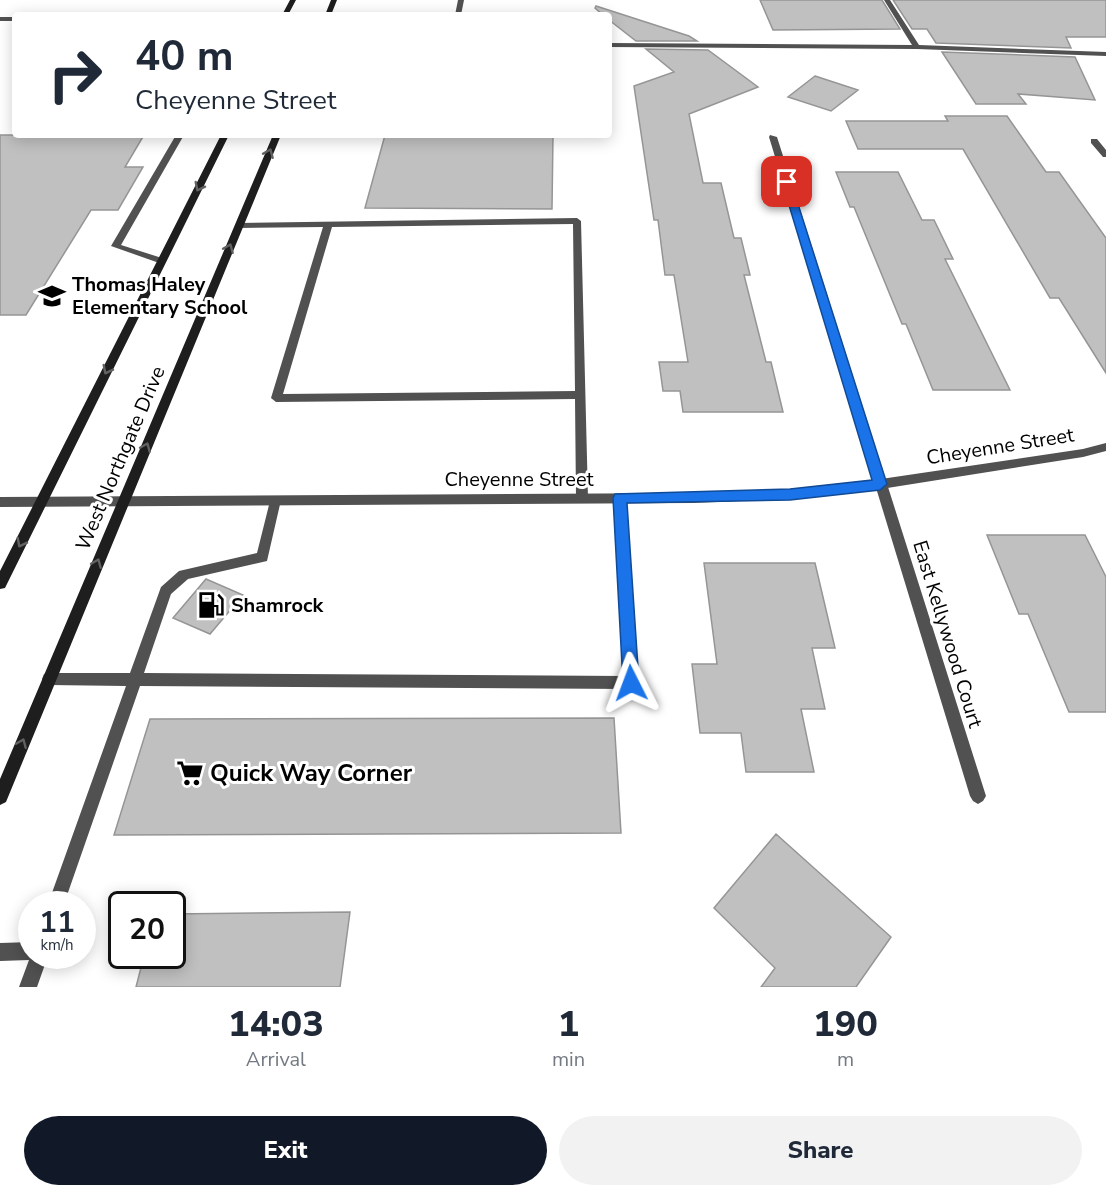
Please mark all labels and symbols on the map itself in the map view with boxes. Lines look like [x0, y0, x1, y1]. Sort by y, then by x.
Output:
one-way arrow [262, 148, 274, 159]
pin [761, 156, 812, 207]
one-way arrow [195, 181, 206, 192]
one-way arrow [222, 243, 234, 254]
place label: Thomas Haley Elementary School [72, 271, 248, 321]
school or university icon: Thomas Haley Elementary School [37, 281, 67, 311]
street label: West Northgate Drive [69, 362, 171, 554]
one-way arrow [103, 364, 115, 375]
street label: Cheyenne Street [924, 421, 1077, 471]
one-way arrow [139, 442, 151, 453]
street label: Cheyenne Street [444, 466, 595, 493]
one-way arrow [16, 537, 28, 548]
street label: East Kellywood Court [906, 537, 989, 732]
one-way arrow [90, 559, 102, 570]
fuel station icon: Shamrock [196, 590, 226, 620]
place label: Shamrock [231, 592, 324, 619]
position arrow [599, 651, 663, 715]
one-way arrow [15, 739, 27, 750]
place label: Quick Way Corner [210, 757, 413, 789]
supermarket icon: Quick Way Corner [175, 758, 205, 788]
speed limit sign: 20 [108, 891, 186, 969]

